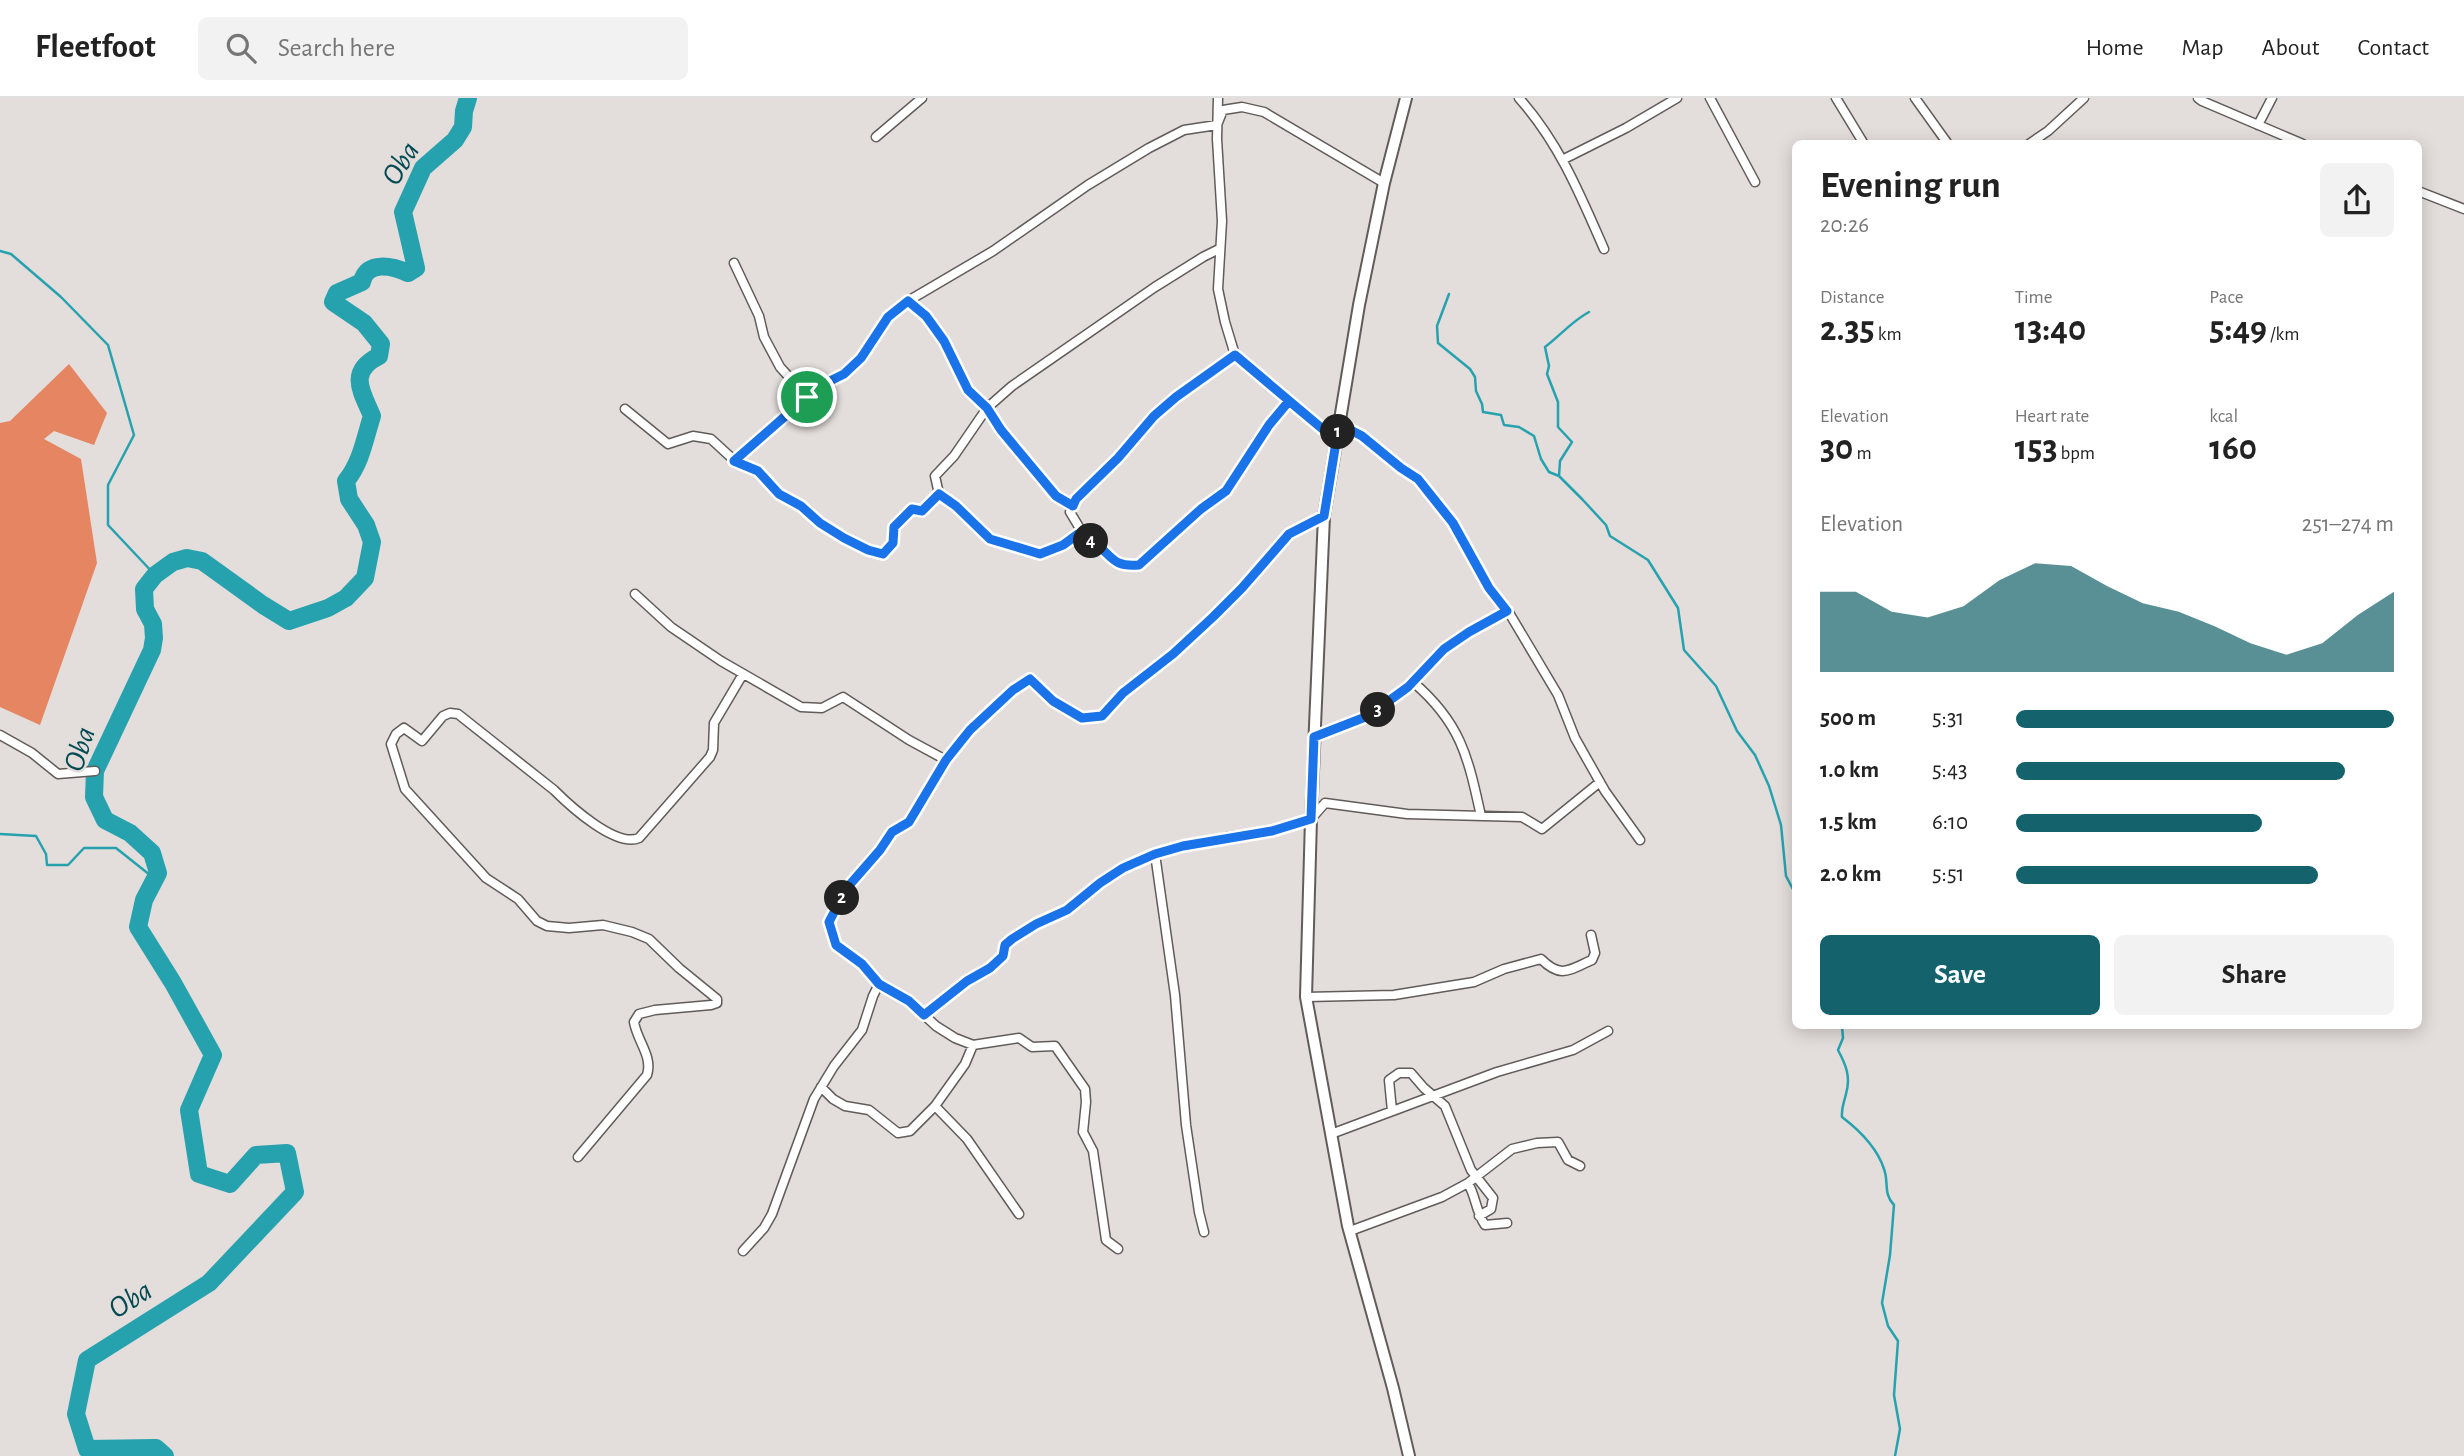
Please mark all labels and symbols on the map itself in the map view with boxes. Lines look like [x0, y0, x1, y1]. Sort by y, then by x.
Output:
water label: Oba [376, 137, 425, 190]
pin [777, 367, 837, 427]
pin: 1 [1320, 414, 1356, 450]
pin: 4 [1074, 524, 1108, 558]
pin: 3 [1360, 692, 1396, 728]
water label: Oba [59, 723, 101, 775]
pin: 2 [824, 880, 860, 916]
water label: Oba [104, 1275, 157, 1324]

